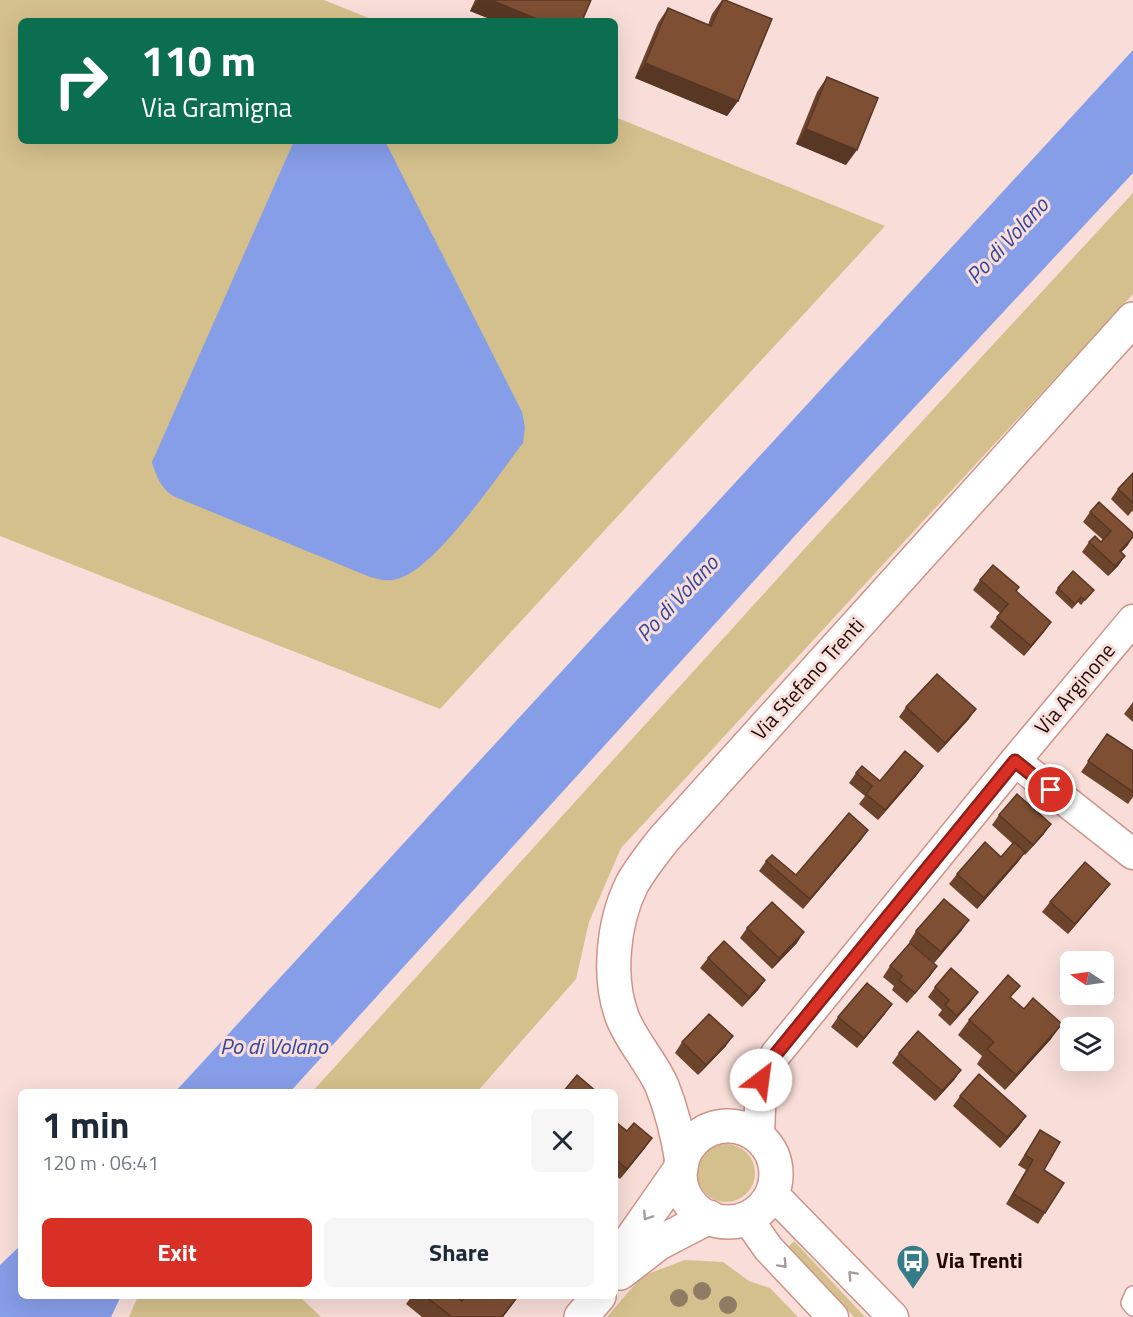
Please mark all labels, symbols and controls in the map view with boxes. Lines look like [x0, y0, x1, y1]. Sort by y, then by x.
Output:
text: 110 m [141, 28, 256, 92]
icon: right [42, 42, 120, 120]
text: Via Gramigna [141, 86, 292, 127]
water label: Po di Volano [958, 188, 1057, 291]
water label: Po di Volano [628, 546, 727, 649]
street label: Via Stefano Trenti [743, 610, 871, 747]
street label: Via Arginone [1026, 635, 1122, 741]
pin [1025, 764, 1076, 815]
icon: arrive [1034, 773, 1067, 806]
north arrow [1060, 951, 1114, 1005]
map controls [1060, 951, 1114, 1071]
button: layers [1060, 1017, 1114, 1071]
water label: Po di Volano [220, 1029, 329, 1063]
position arrow [729, 1048, 793, 1112]
text: 1 min [42, 1097, 129, 1152]
button: close [531, 1109, 594, 1172]
text: 120 m · 06:41 [42, 1147, 159, 1178]
one-way arrow [643, 1209, 654, 1220]
button: Exit [42, 1218, 312, 1287]
button: Share [324, 1218, 594, 1287]
bus stop icon: Via Trenti [895, 1243, 931, 1290]
place label: Via Trenti [936, 1244, 1023, 1276]
one-way arrow [776, 1257, 787, 1267]
one-way arrow [849, 1271, 860, 1282]

